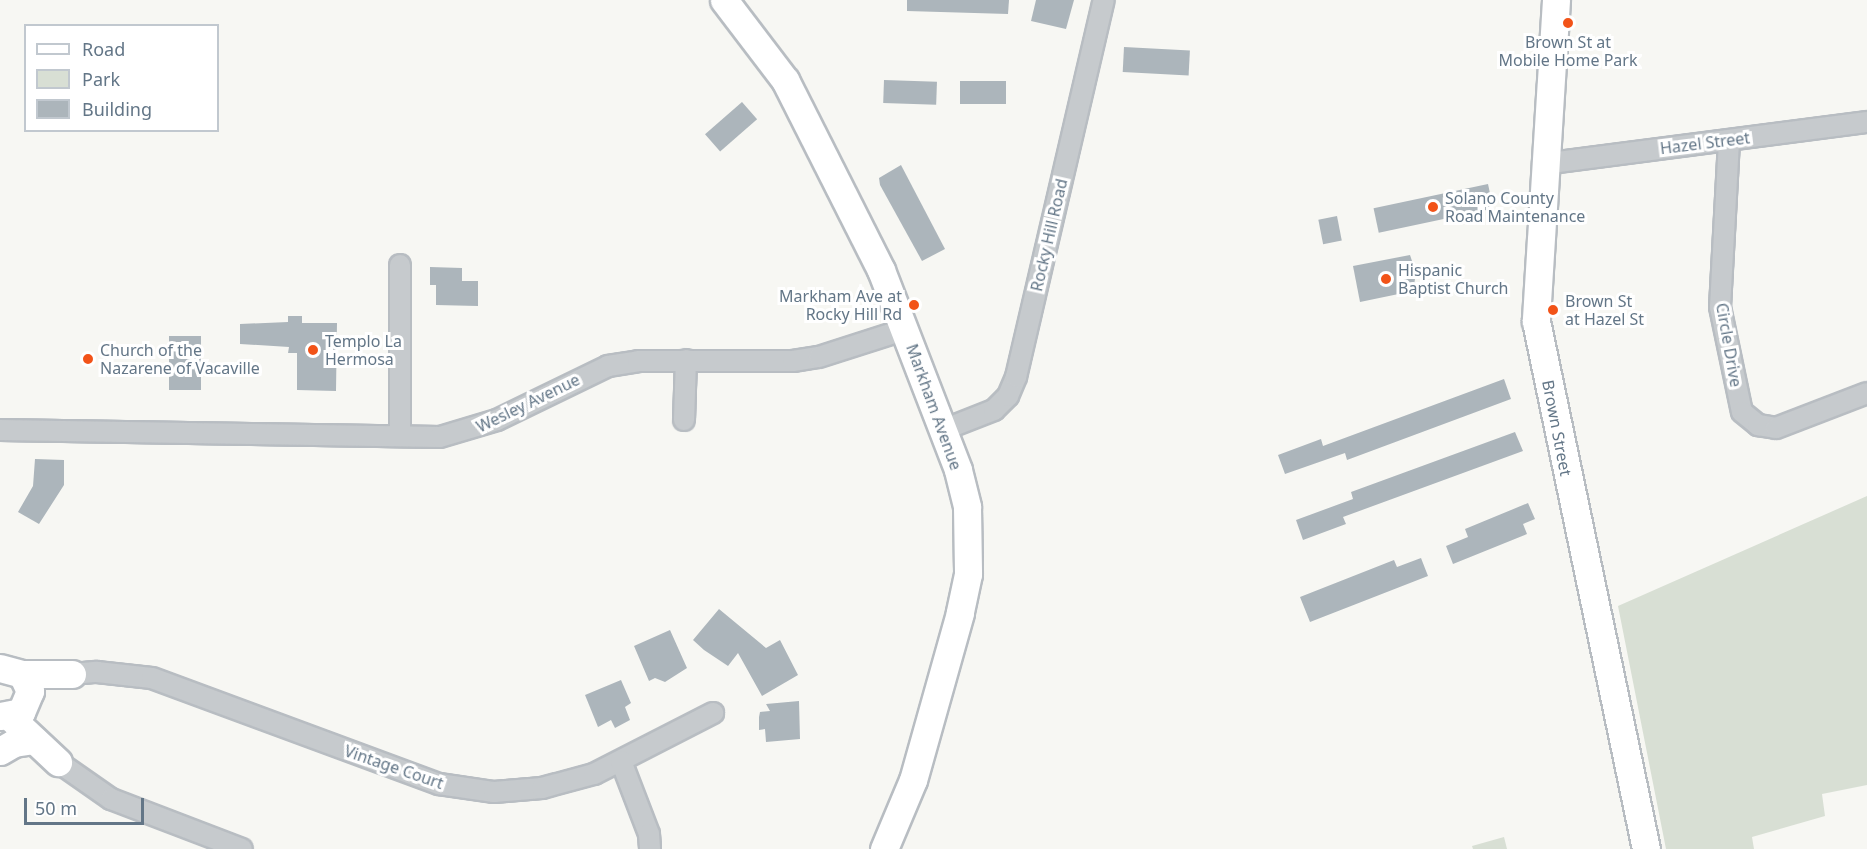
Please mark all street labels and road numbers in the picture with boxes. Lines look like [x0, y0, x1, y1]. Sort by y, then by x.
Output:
street label: Hazel Street [1659, 128, 1751, 158]
street label: Rocky Hill Road [1027, 177, 1071, 293]
street label: Circle Drive [1712, 301, 1746, 389]
street label: Markham Avenue [902, 341, 966, 473]
street label: Wesley Avenue [473, 370, 583, 436]
street label: Brown Street [1538, 378, 1576, 478]
street label: Vintage Court [342, 741, 446, 793]

